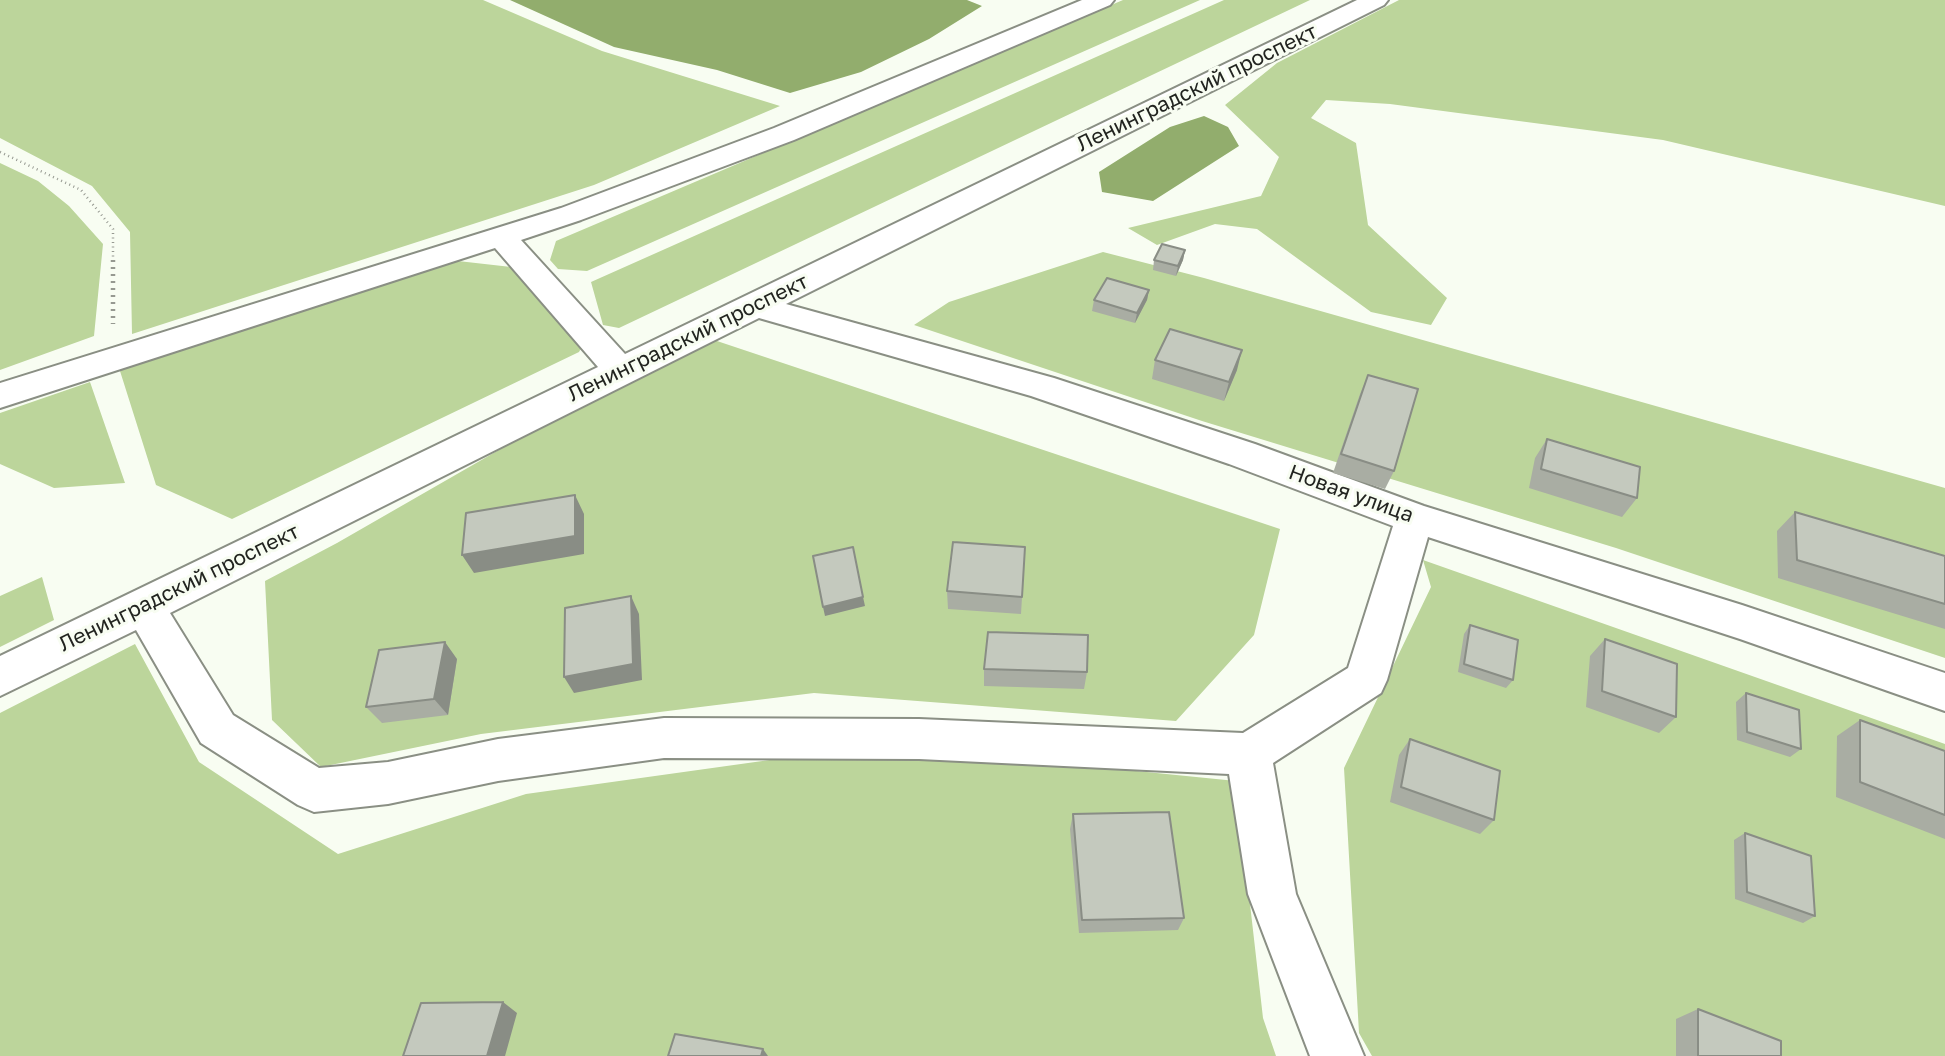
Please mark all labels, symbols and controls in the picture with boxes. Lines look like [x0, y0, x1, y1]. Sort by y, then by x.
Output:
street label: Ленинградский проспект [1073, 19, 1321, 157]
street label: Ленинградский проспект [564, 269, 812, 407]
street label: Новая улица [1285, 460, 1417, 528]
street label: Ленинградский проспект [55, 519, 303, 657]

